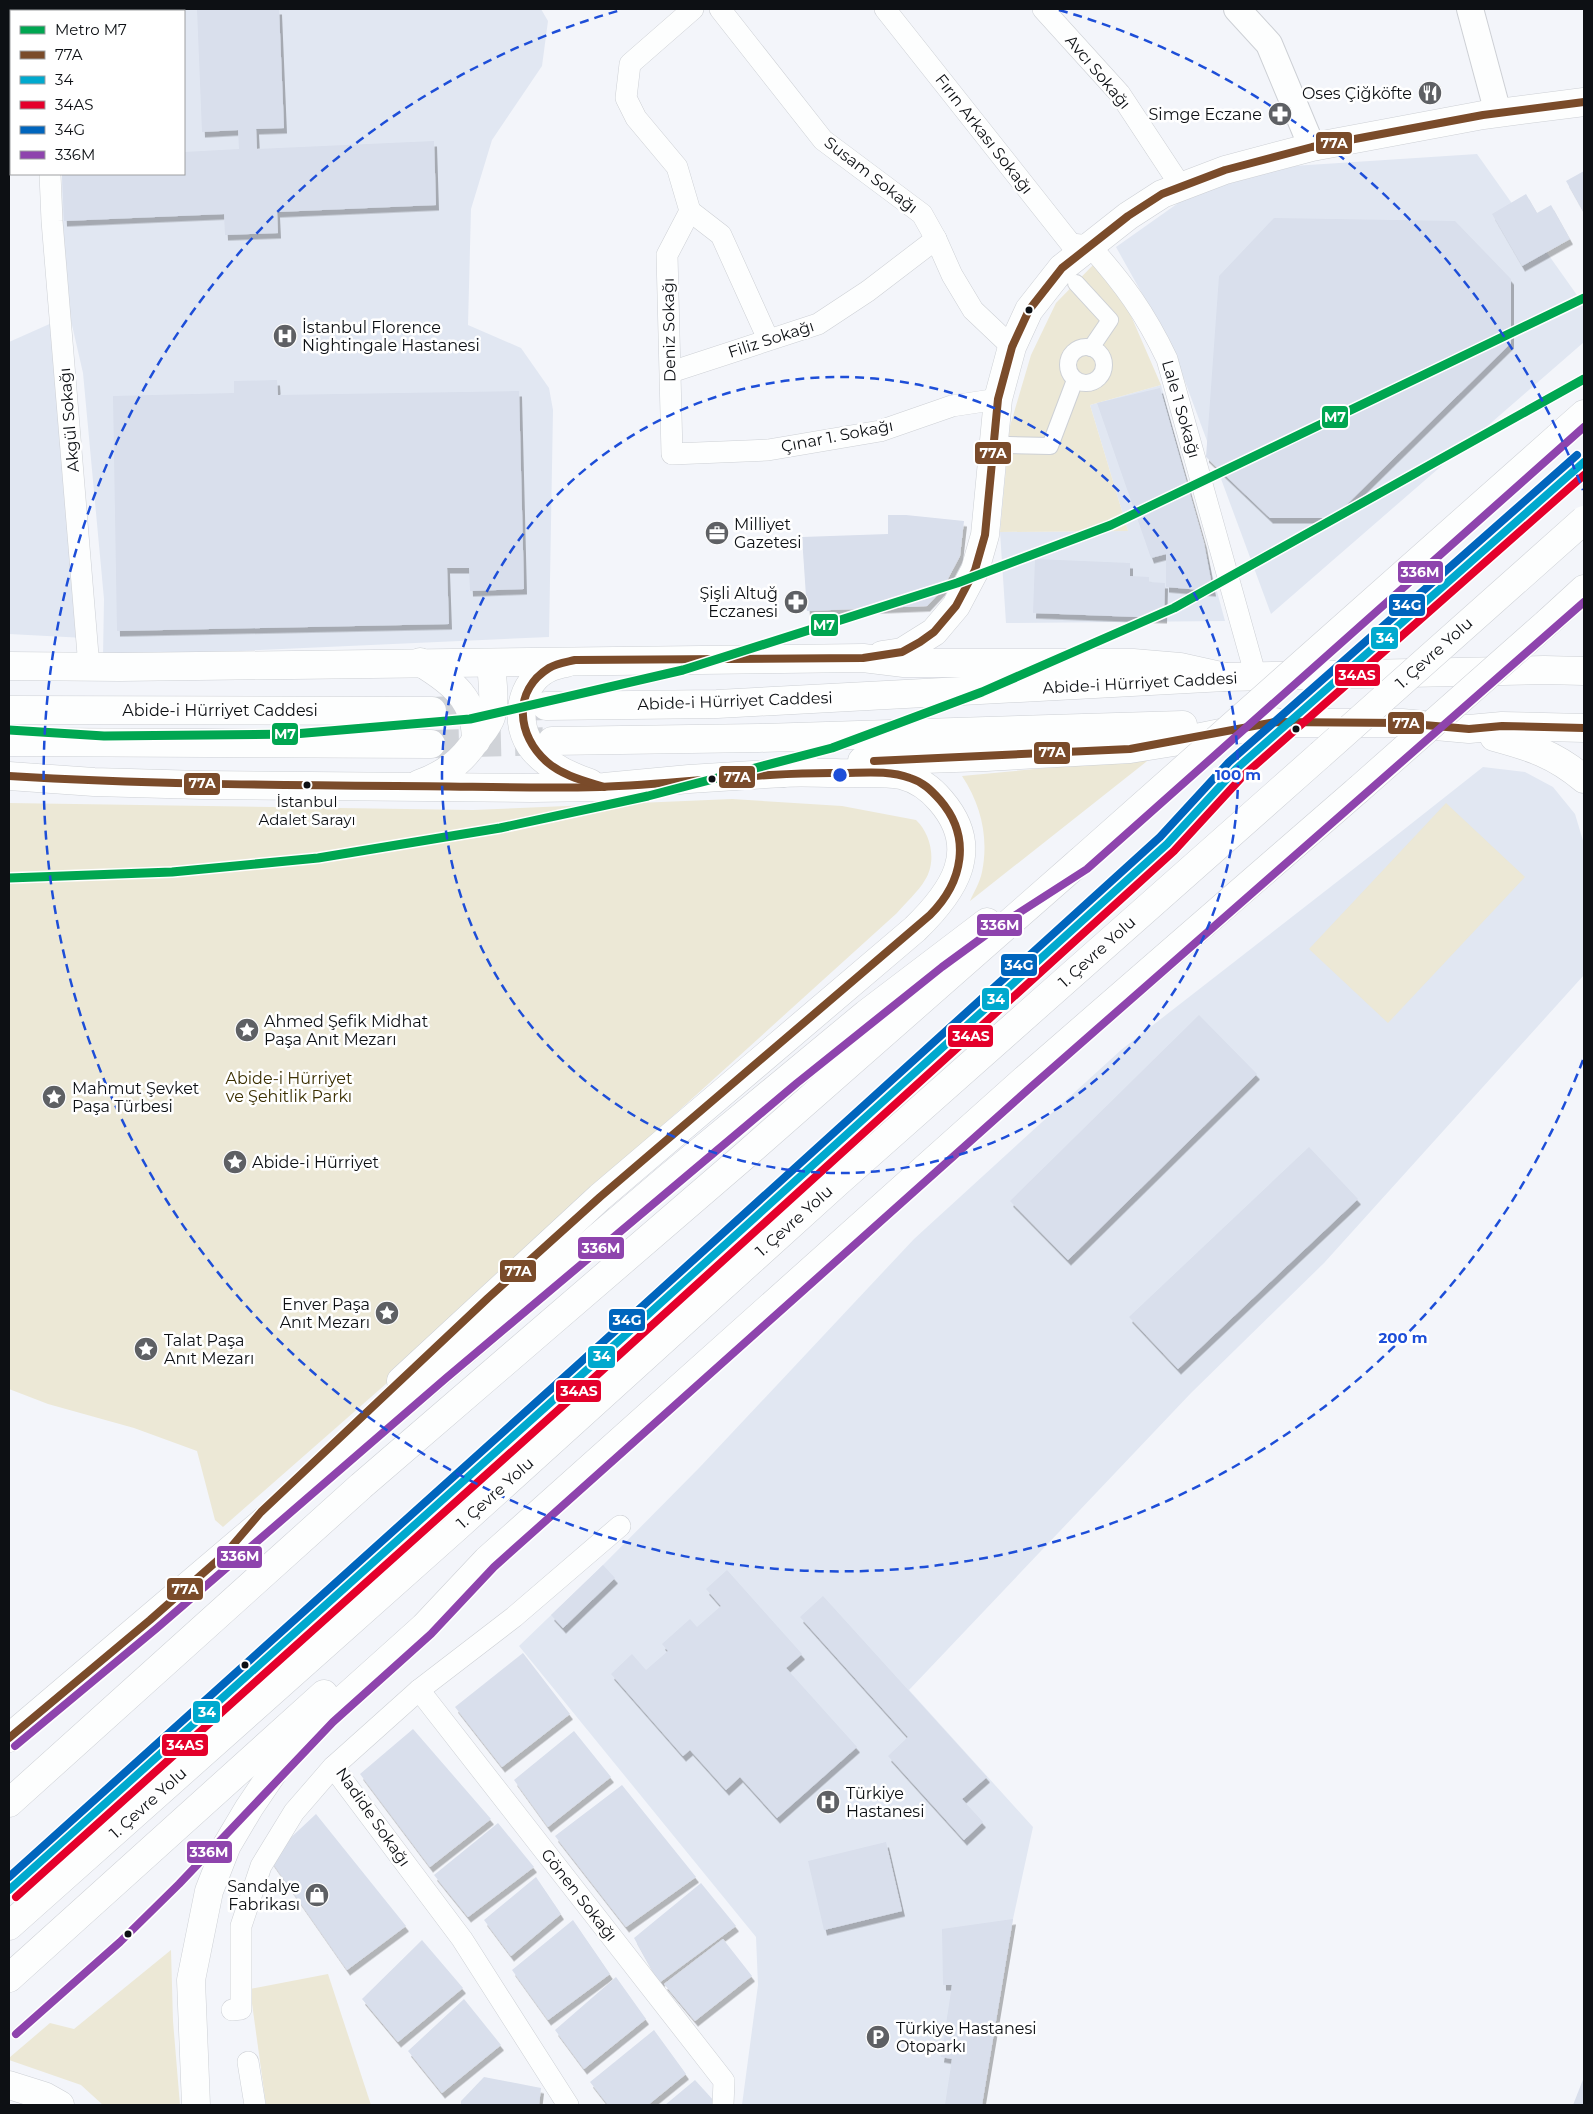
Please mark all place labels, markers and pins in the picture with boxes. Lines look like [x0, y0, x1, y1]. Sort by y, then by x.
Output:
restaurant icon: Oses Çiğköfte [1417, 80, 1443, 106]
place label: Oses Çiğköfte [1302, 84, 1412, 103]
pharmacy icon: Simge Eczane [1267, 101, 1293, 127]
place label: Simge Eczane [1149, 105, 1262, 124]
unlabelled marker [1024, 305, 1034, 315]
place label: İstanbul Florence Nightingale Hastanesi [302, 318, 480, 355]
hospital icon: İstanbul Florence Nightingale Hastanesi [272, 323, 298, 349]
place label: Milliyet Gazetesi [734, 515, 801, 552]
office icon: Milliyet Gazetesi [704, 520, 730, 546]
place label: Şişli Altuğ Eczanesi [699, 584, 778, 621]
pharmacy icon: Şişli Altuğ Eczanesi [783, 589, 809, 615]
unlabelled marker [1291, 724, 1301, 734]
centre of rings [831, 766, 849, 784]
unlabelled marker [707, 774, 717, 784]
marker: İstanbul Adalet Sarayı [302, 780, 312, 790]
place label: İstanbul Adalet Sarayı [258, 792, 356, 829]
place label: Ahmed Şefik Midhat Paşa Anıt Mezarı [264, 1012, 429, 1049]
place icon: Ahmed Şefik Midhat Paşa Anıt Mezarı [234, 1017, 260, 1043]
place label: Mahmut Şevket Paşa Türbesi [72, 1079, 200, 1116]
place icon: Mahmut Şevket Paşa Türbesi [41, 1084, 67, 1110]
place icon: Abide-i Hürriyet [222, 1149, 248, 1175]
place label: Abide-i Hürriyet [252, 1153, 380, 1172]
place label: Enver Paşa Anıt Mezarı [280, 1295, 370, 1332]
place icon: Enver Paşa Anıt Mezarı [374, 1300, 400, 1326]
place label: Talat Paşa Anıt Mezarı [164, 1331, 254, 1368]
place icon: Talat Paşa Anıt Mezarı [133, 1336, 159, 1362]
unlabelled marker [240, 1660, 250, 1670]
place label: Türkiye Hastanesi [846, 1784, 924, 1821]
hospital icon: Türkiye Hastanesi [815, 1789, 841, 1815]
place label: Sandalye Fabrikası [227, 1877, 300, 1914]
shop icon: Sandalye Fabrikası [304, 1882, 330, 1908]
unlabelled marker [123, 1929, 133, 1939]
place label: Türkiye Hastanesi Otoparkı [896, 2019, 1037, 2056]
parking icon: Türkiye Hastanesi Otoparkı [865, 2024, 891, 2050]

